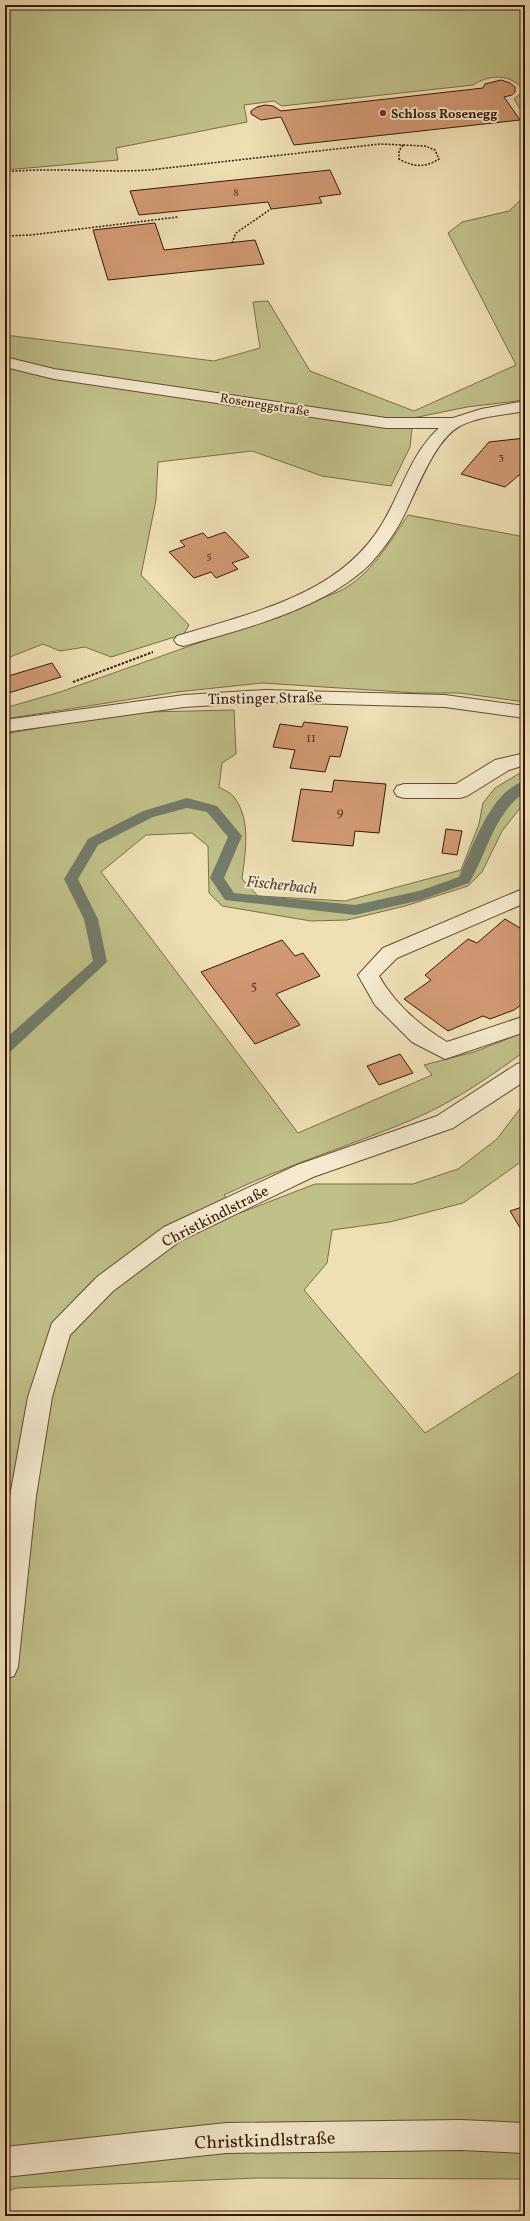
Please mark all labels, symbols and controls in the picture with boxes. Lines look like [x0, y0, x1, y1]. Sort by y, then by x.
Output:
place label: Schloss Rosenegg [391, 106, 497, 124]
marker: Schloss Rosenegg [378, 108, 388, 118]
house number: 8 [233, 186, 239, 201]
street label: Roseneggstraße [219, 390, 311, 422]
house number: 3 [498, 450, 504, 465]
house number: 5 [206, 549, 212, 564]
street label: Tinstinger Straße [208, 688, 322, 711]
house number: 11 [306, 730, 316, 748]
house number: 9 [337, 804, 344, 822]
water label: Fischerbach [245, 871, 319, 901]
house number: 5 [251, 978, 257, 996]
street label: Christkindlstraße [159, 1181, 273, 1253]
street label: Christkindlstraße [194, 2127, 336, 2156]

